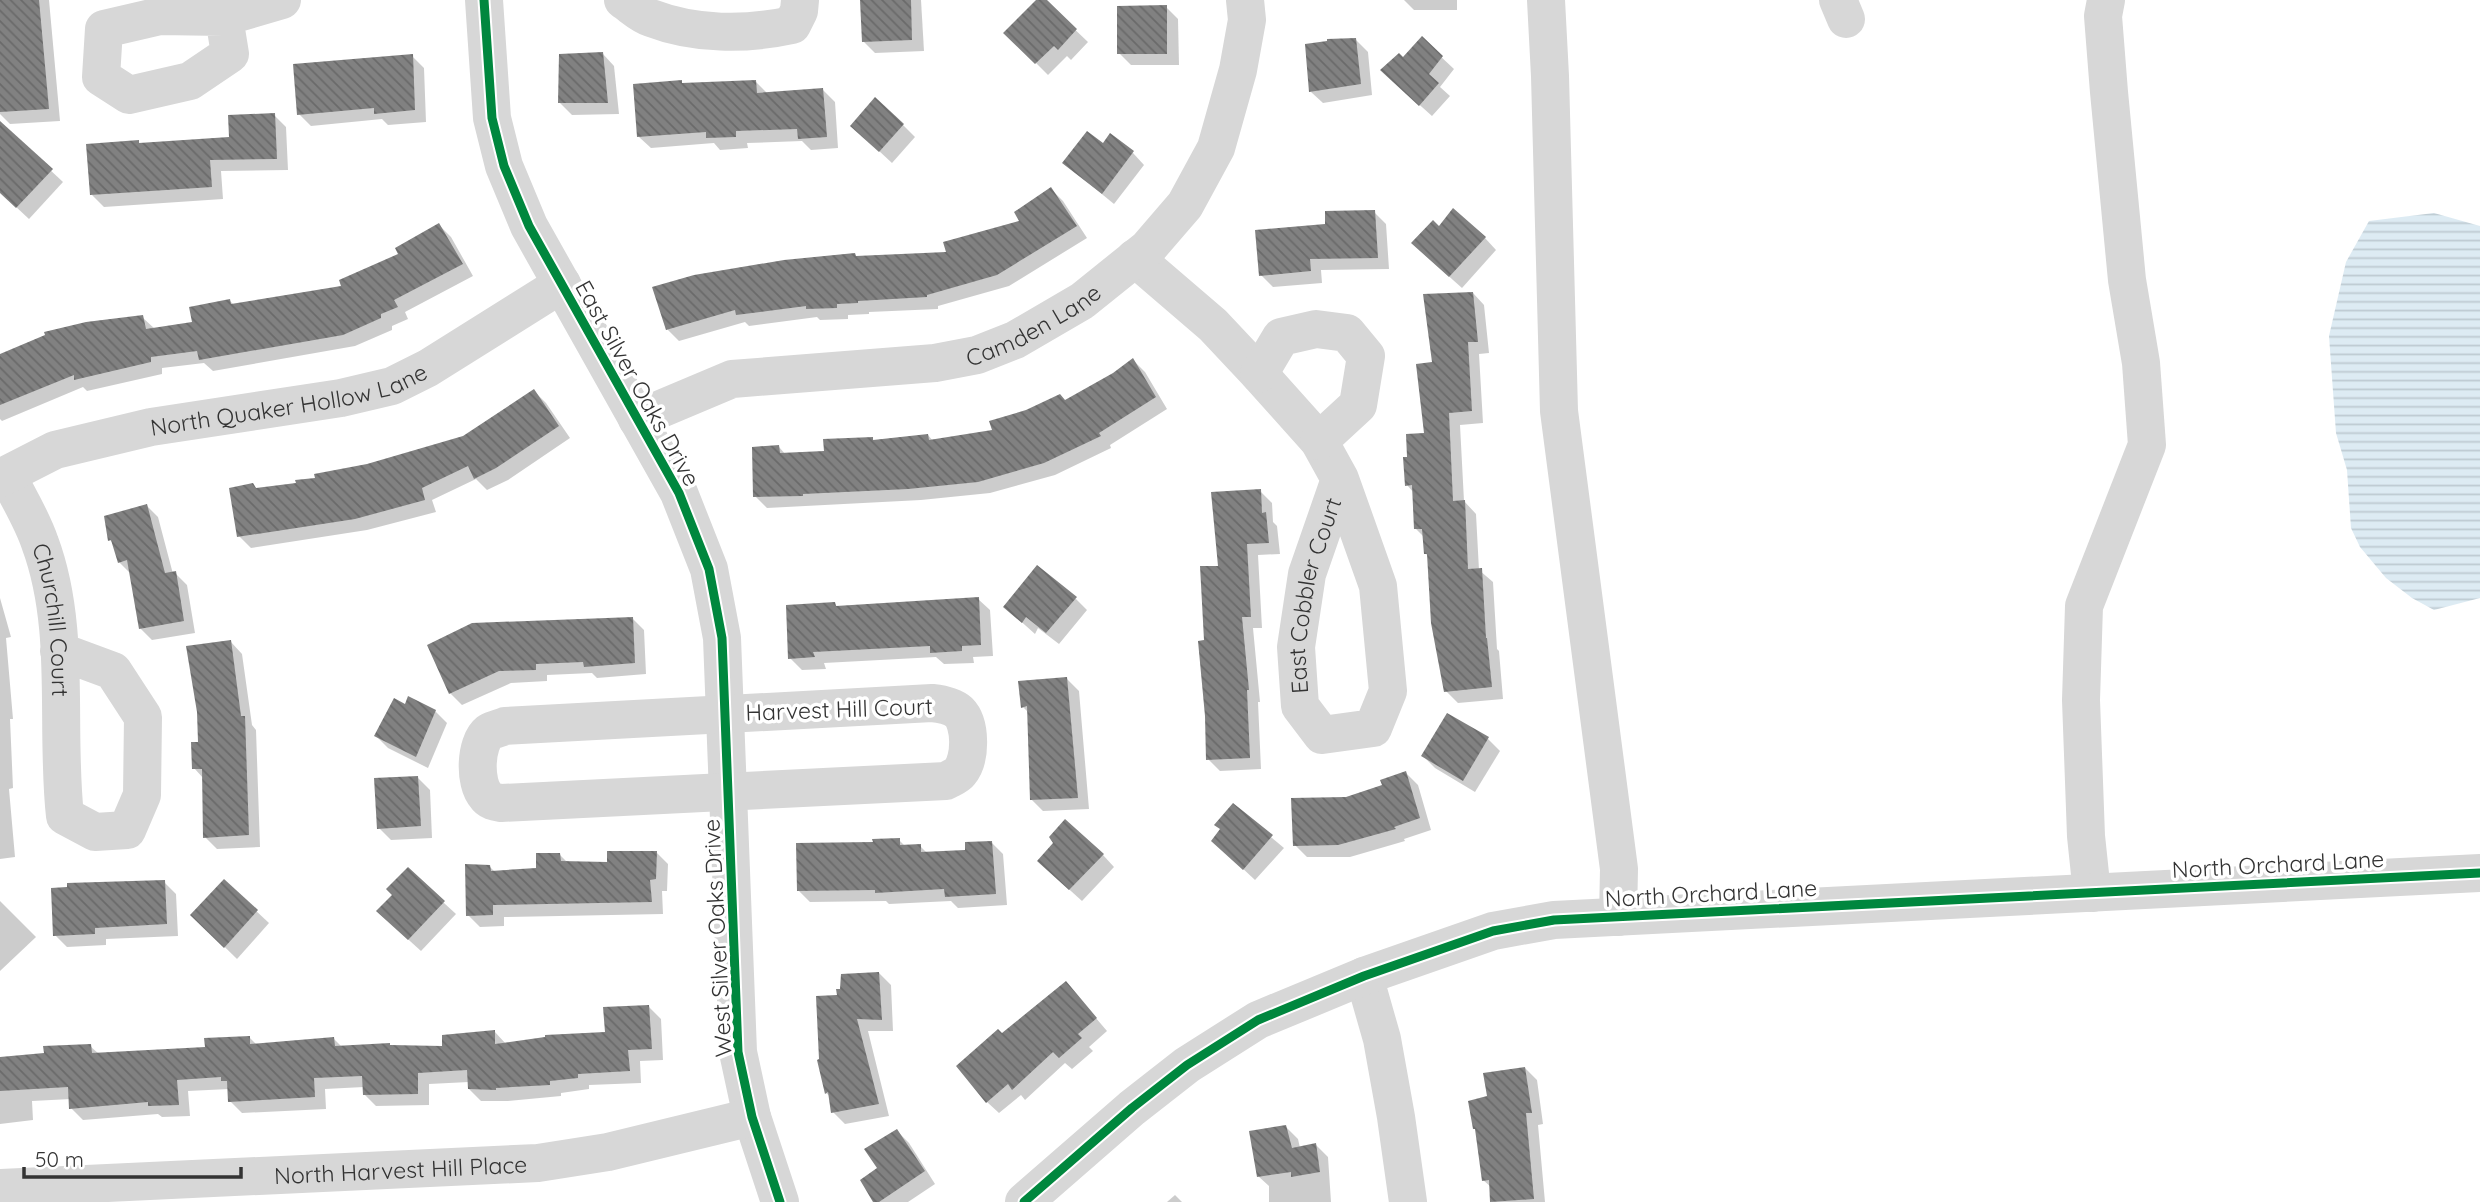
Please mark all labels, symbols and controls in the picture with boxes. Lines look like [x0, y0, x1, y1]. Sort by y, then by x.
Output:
street label: East Silver Oaks Drive [569, 275, 707, 491]
street label: Camden Lane [964, 277, 1106, 371]
street label: North Quaker Hollow Lane [148, 356, 432, 441]
street label: East Cobbler Court [1282, 493, 1347, 695]
street label: Churchill Court [27, 539, 76, 697]
street label: Harvest Hill Court [745, 691, 933, 727]
street label: West Silver Oaks Drive [696, 818, 738, 1058]
street label: North Orchard Lane [2171, 844, 2385, 884]
street label: North Orchard Lane [1604, 873, 1818, 913]
scale bar [24, 1136, 242, 1180]
text: 50 m [35, 1146, 84, 1172]
street label: North Harvest Hill Place [273, 1149, 528, 1190]

